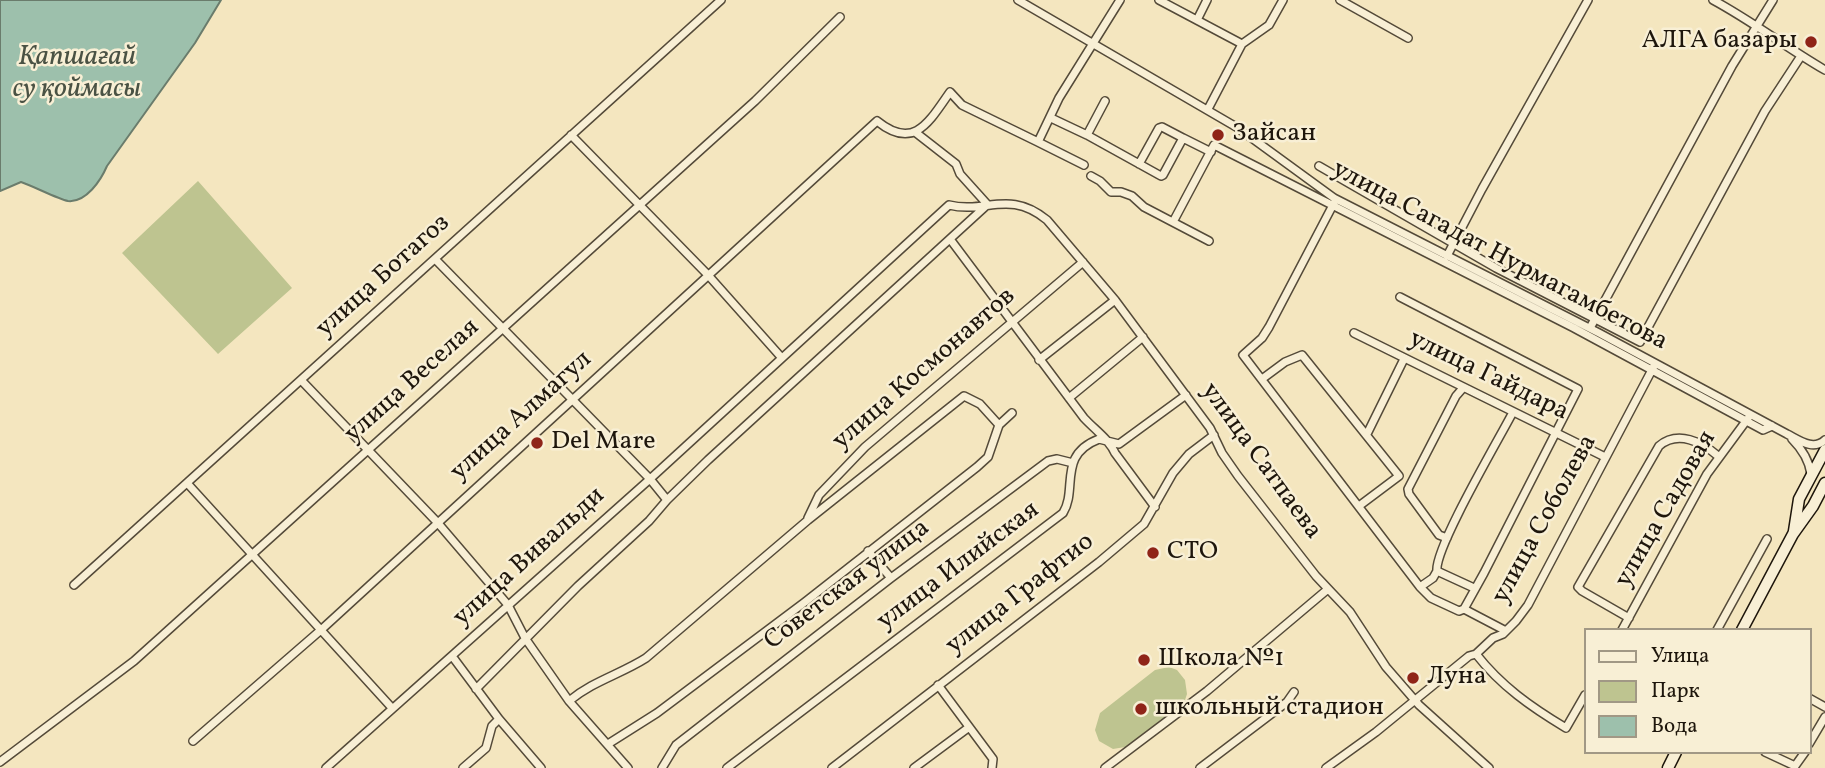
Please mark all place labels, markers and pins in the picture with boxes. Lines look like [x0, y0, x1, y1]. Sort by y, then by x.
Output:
place label: АЛГА базары [1641, 26, 1797, 58]
marker: АЛГА базары [1803, 34, 1819, 50]
place label: Зайсан [1232, 119, 1316, 151]
marker: Зайсан [1210, 127, 1226, 143]
place label: Del Mare [551, 427, 656, 459]
marker: Del Mare [529, 435, 545, 451]
place label: СТО [1167, 537, 1218, 569]
marker: СТО [1145, 545, 1161, 561]
place label: Школа №1 [1158, 644, 1284, 676]
marker: Школа №1 [1136, 652, 1152, 668]
place label: Луна [1427, 662, 1487, 694]
marker: Луна [1405, 670, 1421, 686]
place label: школьный стадион [1155, 693, 1384, 725]
marker: школьный стадион [1133, 701, 1149, 717]

